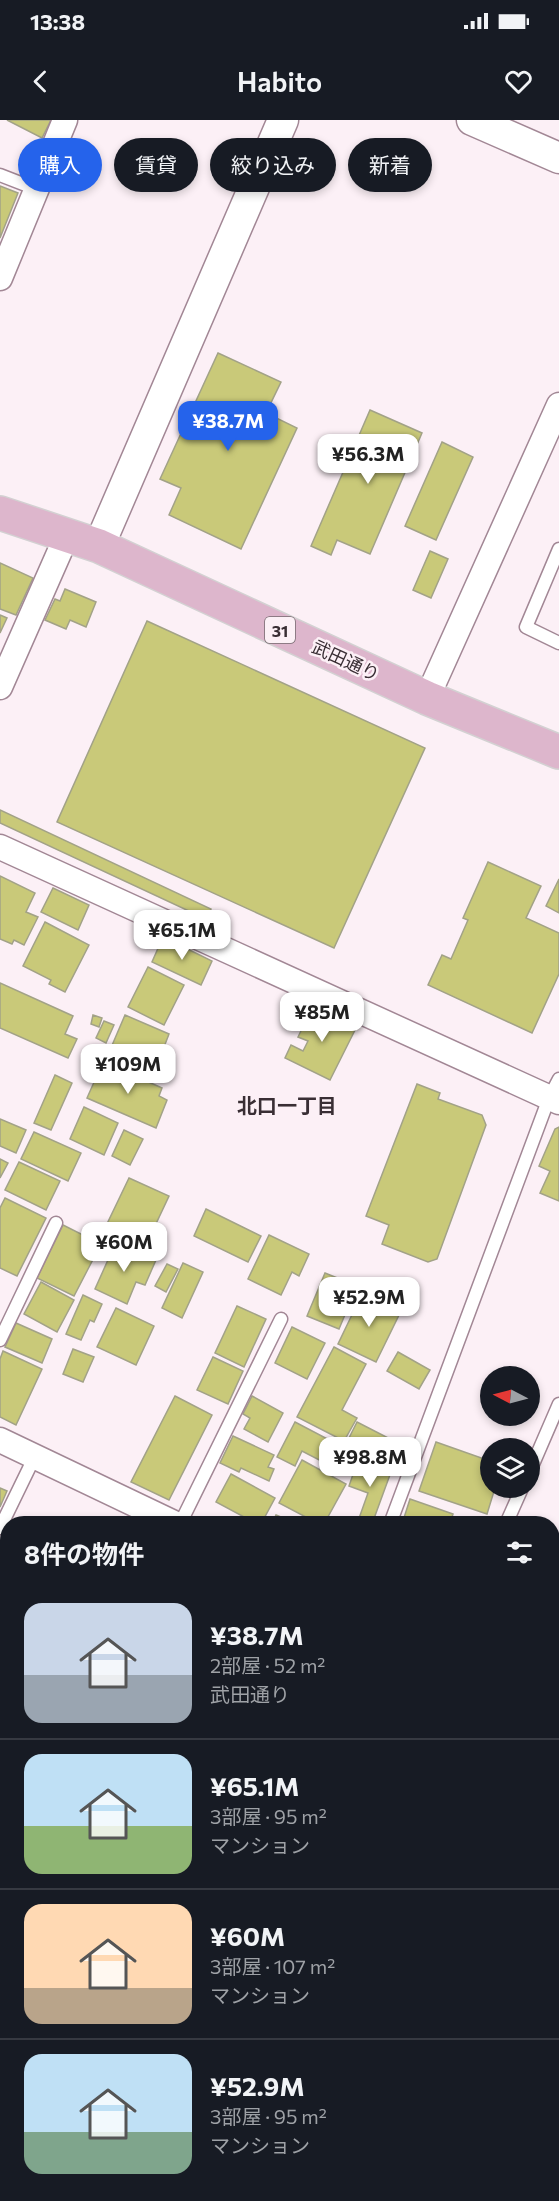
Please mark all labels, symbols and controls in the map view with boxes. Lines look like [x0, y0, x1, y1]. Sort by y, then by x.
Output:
text: 13:38 [30, 8, 85, 35]
icon: back [24, 65, 57, 98]
text: Habito [237, 65, 322, 98]
icon: heart [502, 65, 535, 98]
chip: 購入 [18, 138, 102, 192]
chip: 賃貸 [114, 138, 198, 192]
chip: 絞り込み [210, 138, 336, 192]
chip: 新着 [348, 138, 432, 192]
pin: ¥38.7M [179, 401, 277, 452]
text: ¥38.7M [192, 408, 264, 432]
pin: ¥56.3M [319, 434, 417, 485]
text: ¥56.3M [332, 441, 404, 465]
road number: 31 [265, 617, 295, 643]
street label: 武田通り [309, 635, 383, 685]
pin: ¥65.1M [133, 910, 231, 961]
text: ¥65.1M [148, 917, 216, 941]
pin: ¥85M [286, 992, 358, 1043]
text: ¥85M [294, 999, 350, 1023]
pin: ¥109M [86, 1044, 170, 1095]
text: ¥109M [95, 1051, 161, 1075]
district label: 北口一丁目 [237, 1093, 337, 1117]
pin: ¥60M [88, 1222, 160, 1273]
text: ¥60M [95, 1229, 153, 1253]
pin: ¥52.9M [320, 1277, 418, 1328]
text: ¥52.9M [333, 1284, 405, 1308]
north arrow [480, 1366, 540, 1426]
map controls [480, 1366, 540, 1498]
pin: ¥98.8M [321, 1437, 419, 1488]
button: layers [480, 1438, 540, 1498]
text: ¥98.8M [333, 1444, 407, 1468]
icon: filters [503, 1536, 536, 1569]
text: 8件の物件 [24, 1538, 144, 1569]
text: ¥38.7M [210, 1619, 304, 1650]
icon: home [72, 1627, 144, 1699]
text: 2部屋 · 52 m² [210, 1653, 325, 1677]
text: 武田通り [210, 1682, 290, 1706]
text: ¥65.1M [210, 1770, 299, 1801]
icon: home [72, 1778, 144, 1850]
text: 3部屋 · 95 m² [210, 1804, 327, 1828]
text: マンション [210, 1833, 310, 1857]
text: ¥60M [210, 1920, 285, 1951]
icon: home [72, 1928, 144, 2000]
text: 3部屋 · 107 m² [210, 1954, 335, 1978]
text: マンション [210, 1983, 310, 2007]
text: ¥52.9M [210, 2070, 304, 2101]
icon: home [72, 2078, 144, 2150]
text: 3部屋 · 95 m² [210, 2104, 327, 2128]
text: マンション [210, 2133, 310, 2157]

